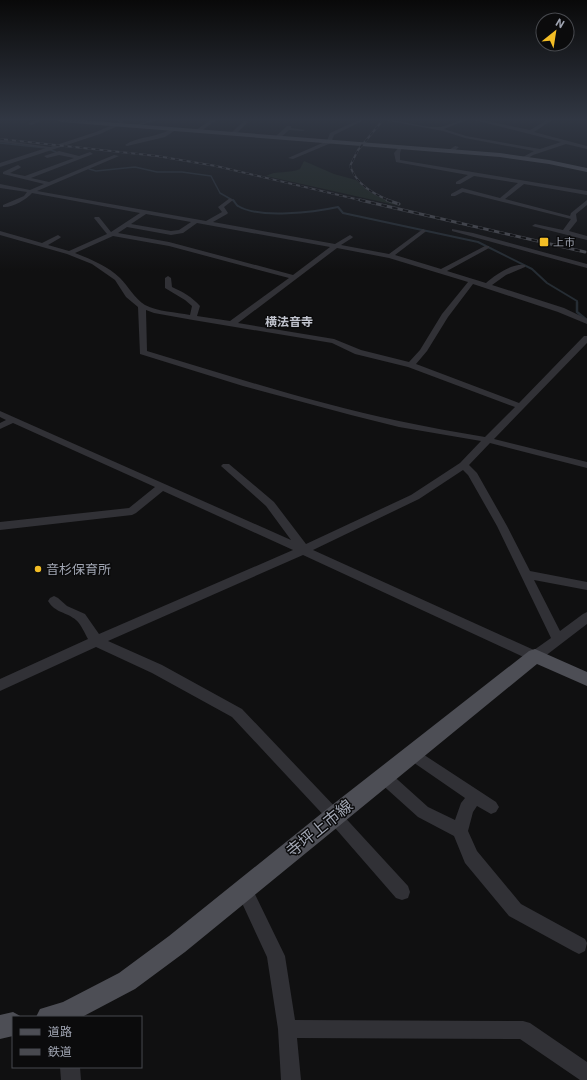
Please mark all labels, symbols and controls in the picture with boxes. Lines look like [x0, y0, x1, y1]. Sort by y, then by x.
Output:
north arrow [535, 12, 575, 52]
text: N [553, 16, 567, 31]
marker: 上市 [538, 236, 550, 248]
place label: 上市 [553, 236, 575, 249]
district label: 横法音寺 [265, 315, 313, 329]
place label: 音杉保育所 [46, 562, 111, 577]
marker: 音杉保育所 [33, 564, 43, 574]
street label: 寺坪上市線 [282, 796, 356, 861]
legend [12, 1016, 142, 1068]
text: 道路 [48, 1025, 72, 1039]
text: 鉄道 [48, 1045, 72, 1059]

